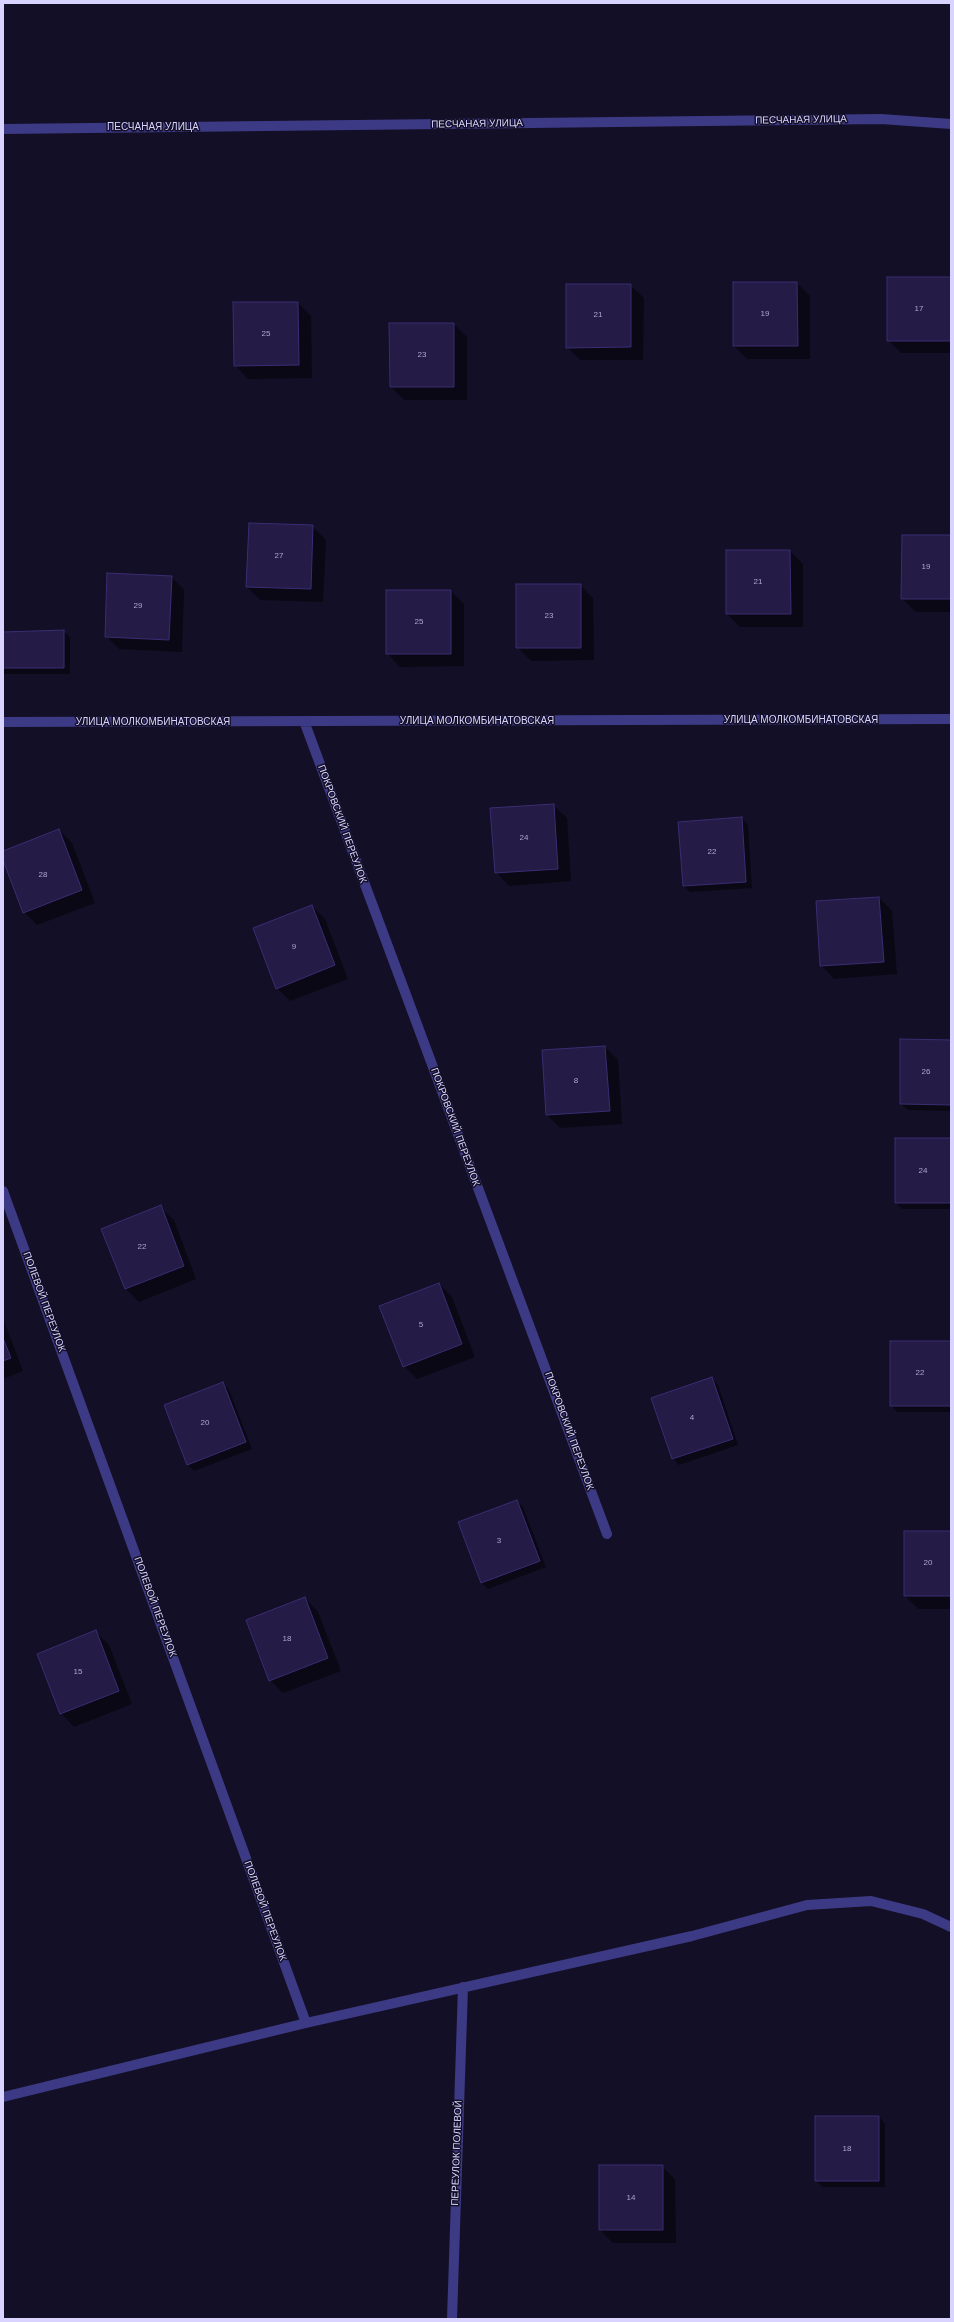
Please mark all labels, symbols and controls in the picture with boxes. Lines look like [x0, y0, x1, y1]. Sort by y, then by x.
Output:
street label: ПЕСЧАНАЯ УЛИЦА [755, 113, 847, 127]
street label: ПЕСЧАНАЯ УЛИЦА [431, 117, 523, 131]
street label: ПЕСЧАНАЯ УЛИЦА [107, 121, 199, 133]
house number: 17 [915, 304, 923, 314]
house number: 19 [761, 309, 769, 319]
house number: 21 [594, 310, 602, 320]
house number: 25 [262, 329, 270, 339]
house number: 23 [418, 350, 426, 360]
house number: 27 [275, 551, 283, 561]
house number: 19 [922, 562, 930, 572]
house number: 21 [754, 577, 762, 587]
house number: 29 [134, 601, 142, 611]
house number: 23 [545, 611, 553, 621]
house number: 25 [415, 617, 423, 627]
street label: УЛИЦА МОЛКОМБИНАТОВСКАЯ [724, 714, 878, 726]
street label: УЛИЦА МОЛКОМБИНАТОВСКАЯ [400, 715, 554, 727]
street label: УЛИЦА МОЛКОМБИНАТОВСКАЯ [76, 716, 230, 728]
street label: ПОКРОВСКИЙ ПЕРЕУЛОК [315, 763, 369, 885]
house number: 24 [520, 833, 528, 843]
house number: 22 [708, 847, 716, 857]
house number: 28 [39, 870, 47, 880]
house number: 9 [292, 942, 296, 952]
street label: ПОКРОВСКИЙ ПЕРЕУЛОК [428, 1066, 482, 1188]
house number: 26 [922, 1067, 930, 1077]
house number: 8 [574, 1076, 578, 1086]
house number: 24 [919, 1166, 927, 1176]
house number: 22 [138, 1242, 146, 1252]
street label: ПОЛЕВОЙ ПЕРЕУЛОК [20, 1250, 68, 1354]
house number: 5 [419, 1320, 423, 1330]
house number: 22 [916, 1368, 924, 1378]
street label: ПОКРОВСКИЙ ПЕРЕУЛОК [542, 1370, 596, 1492]
house number: 4 [690, 1413, 694, 1423]
house number: 20 [201, 1418, 209, 1428]
house number: 3 [497, 1536, 501, 1546]
street label: ПОЛЕВОЙ ПЕРЕУЛОК [131, 1555, 179, 1659]
house number: 20 [924, 1558, 932, 1568]
house number: 18 [283, 1634, 291, 1644]
house number: 15 [74, 1667, 82, 1677]
street label: ПОЛЕВОЙ ПЕРЕУЛОК [241, 1859, 289, 1963]
street label: ПЕРЕУЛОК ПОЛЕВОЙ [449, 2100, 465, 2206]
house number: 18 [843, 2144, 851, 2154]
house number: 14 [627, 2193, 635, 2203]

